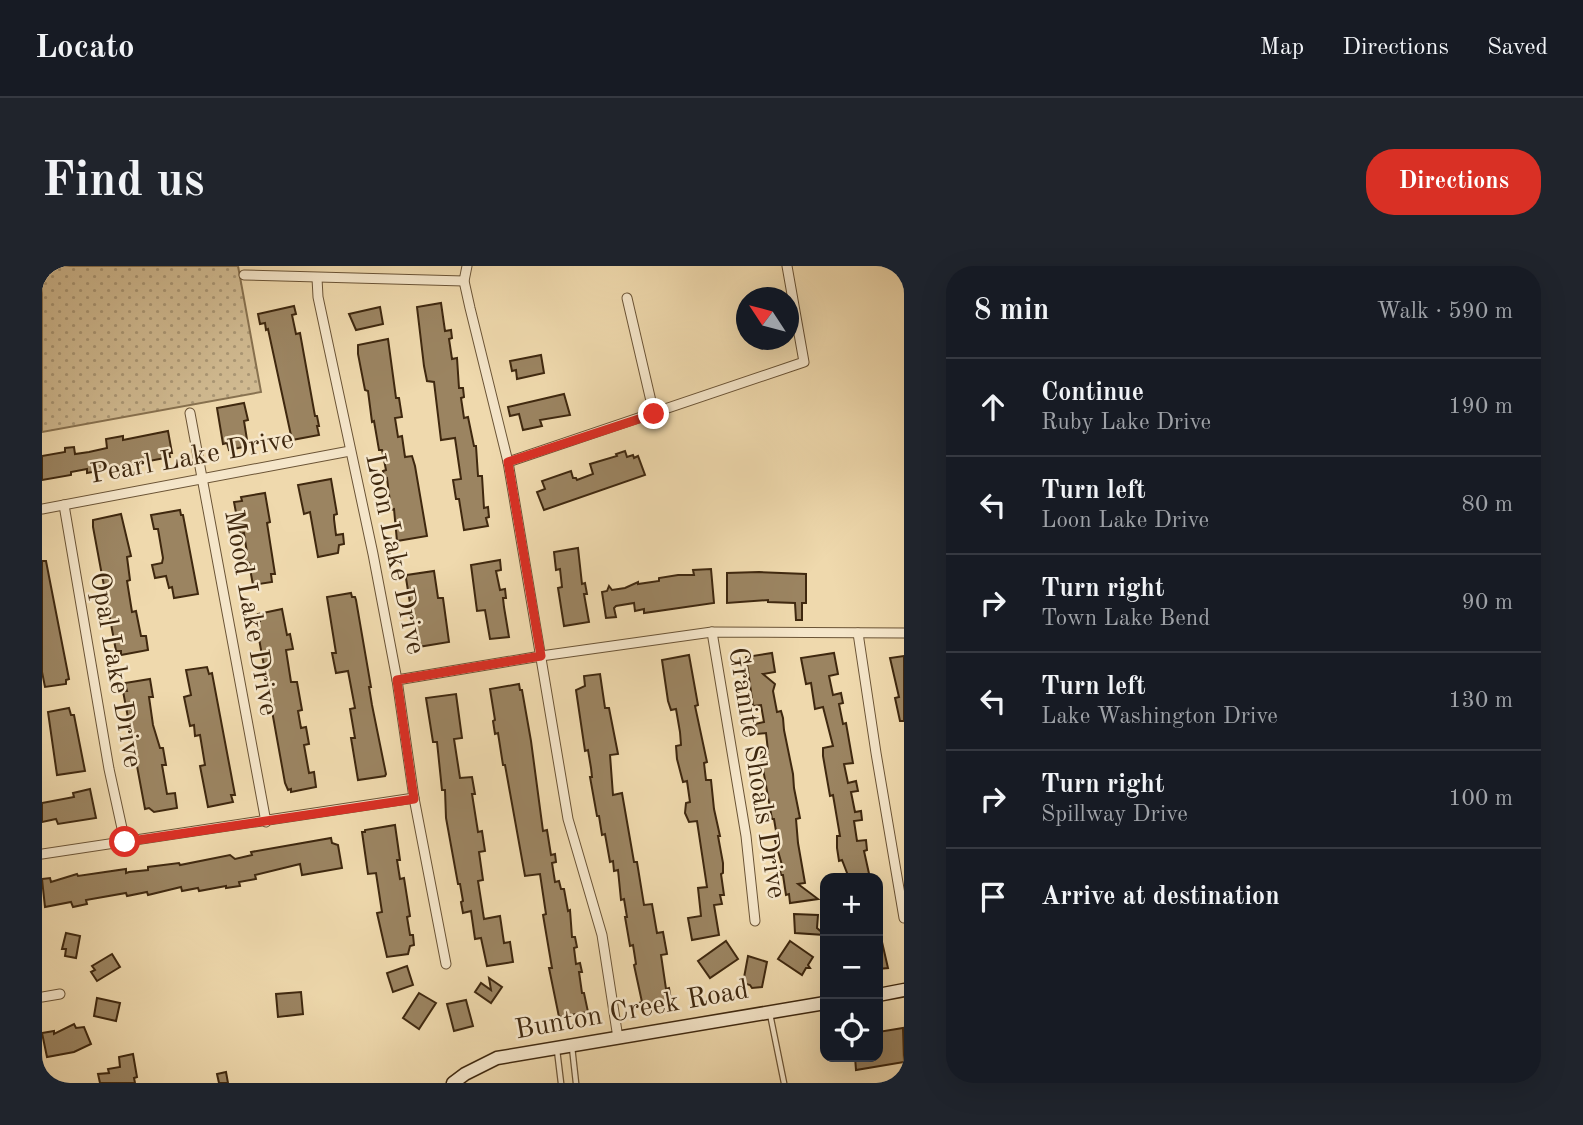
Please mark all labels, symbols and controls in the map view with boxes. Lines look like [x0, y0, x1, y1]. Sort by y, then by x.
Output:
text: Locato [35, 32, 135, 65]
text: Map [1260, 36, 1304, 60]
text: Directions [1342, 36, 1449, 60]
text: Saved [1487, 36, 1548, 60]
button: Directions [1366, 149, 1541, 215]
text: Find us [42, 158, 205, 207]
north arrow [736, 287, 799, 350]
text: 8 min [974, 296, 1049, 326]
text: Walk · 590 m [1377, 300, 1513, 323]
text: Continue [1041, 380, 1144, 406]
icon: ahead [974, 388, 1012, 426]
text: 190 m [1448, 395, 1513, 418]
route end [638, 398, 669, 429]
text: Ruby Lake Drive [1041, 411, 1211, 434]
street label: Pearl Lake Drive [88, 426, 296, 490]
street label: Loon Lake Drive [359, 451, 429, 657]
text: Turn left [1041, 478, 1146, 504]
icon: left [974, 486, 1012, 524]
text: 80 m [1462, 493, 1513, 516]
street label: Mood Lake Drive [218, 508, 282, 718]
text: Loon Lake Drive [1041, 509, 1209, 532]
street label: Opal Lake Drive [84, 570, 146, 770]
text: Turn right [1041, 576, 1164, 602]
icon: right [974, 584, 1012, 622]
text: 90 m [1462, 591, 1513, 614]
text: Town Lake Bend [1041, 607, 1210, 630]
street label: Granite Shoals Drive [722, 645, 790, 901]
text: Turn left [1041, 674, 1146, 700]
icon: left [974, 682, 1012, 720]
text: 130 m [1448, 689, 1513, 712]
text: Lake Washington Drive [1041, 705, 1278, 728]
text: Turn right [1041, 772, 1164, 798]
icon: right [974, 780, 1012, 818]
text: 100 m [1448, 787, 1513, 810]
text: Spillway Drive [1041, 803, 1188, 826]
route start [109, 826, 140, 857]
map controls [820, 873, 883, 1062]
button: + [820, 873, 883, 936]
icon: arrive [974, 878, 1012, 916]
text: Arrive at destination [1041, 884, 1280, 910]
button: − [820, 936, 883, 999]
street label: Bunton Creek Road [513, 977, 751, 1045]
button: locate [820, 999, 883, 1062]

